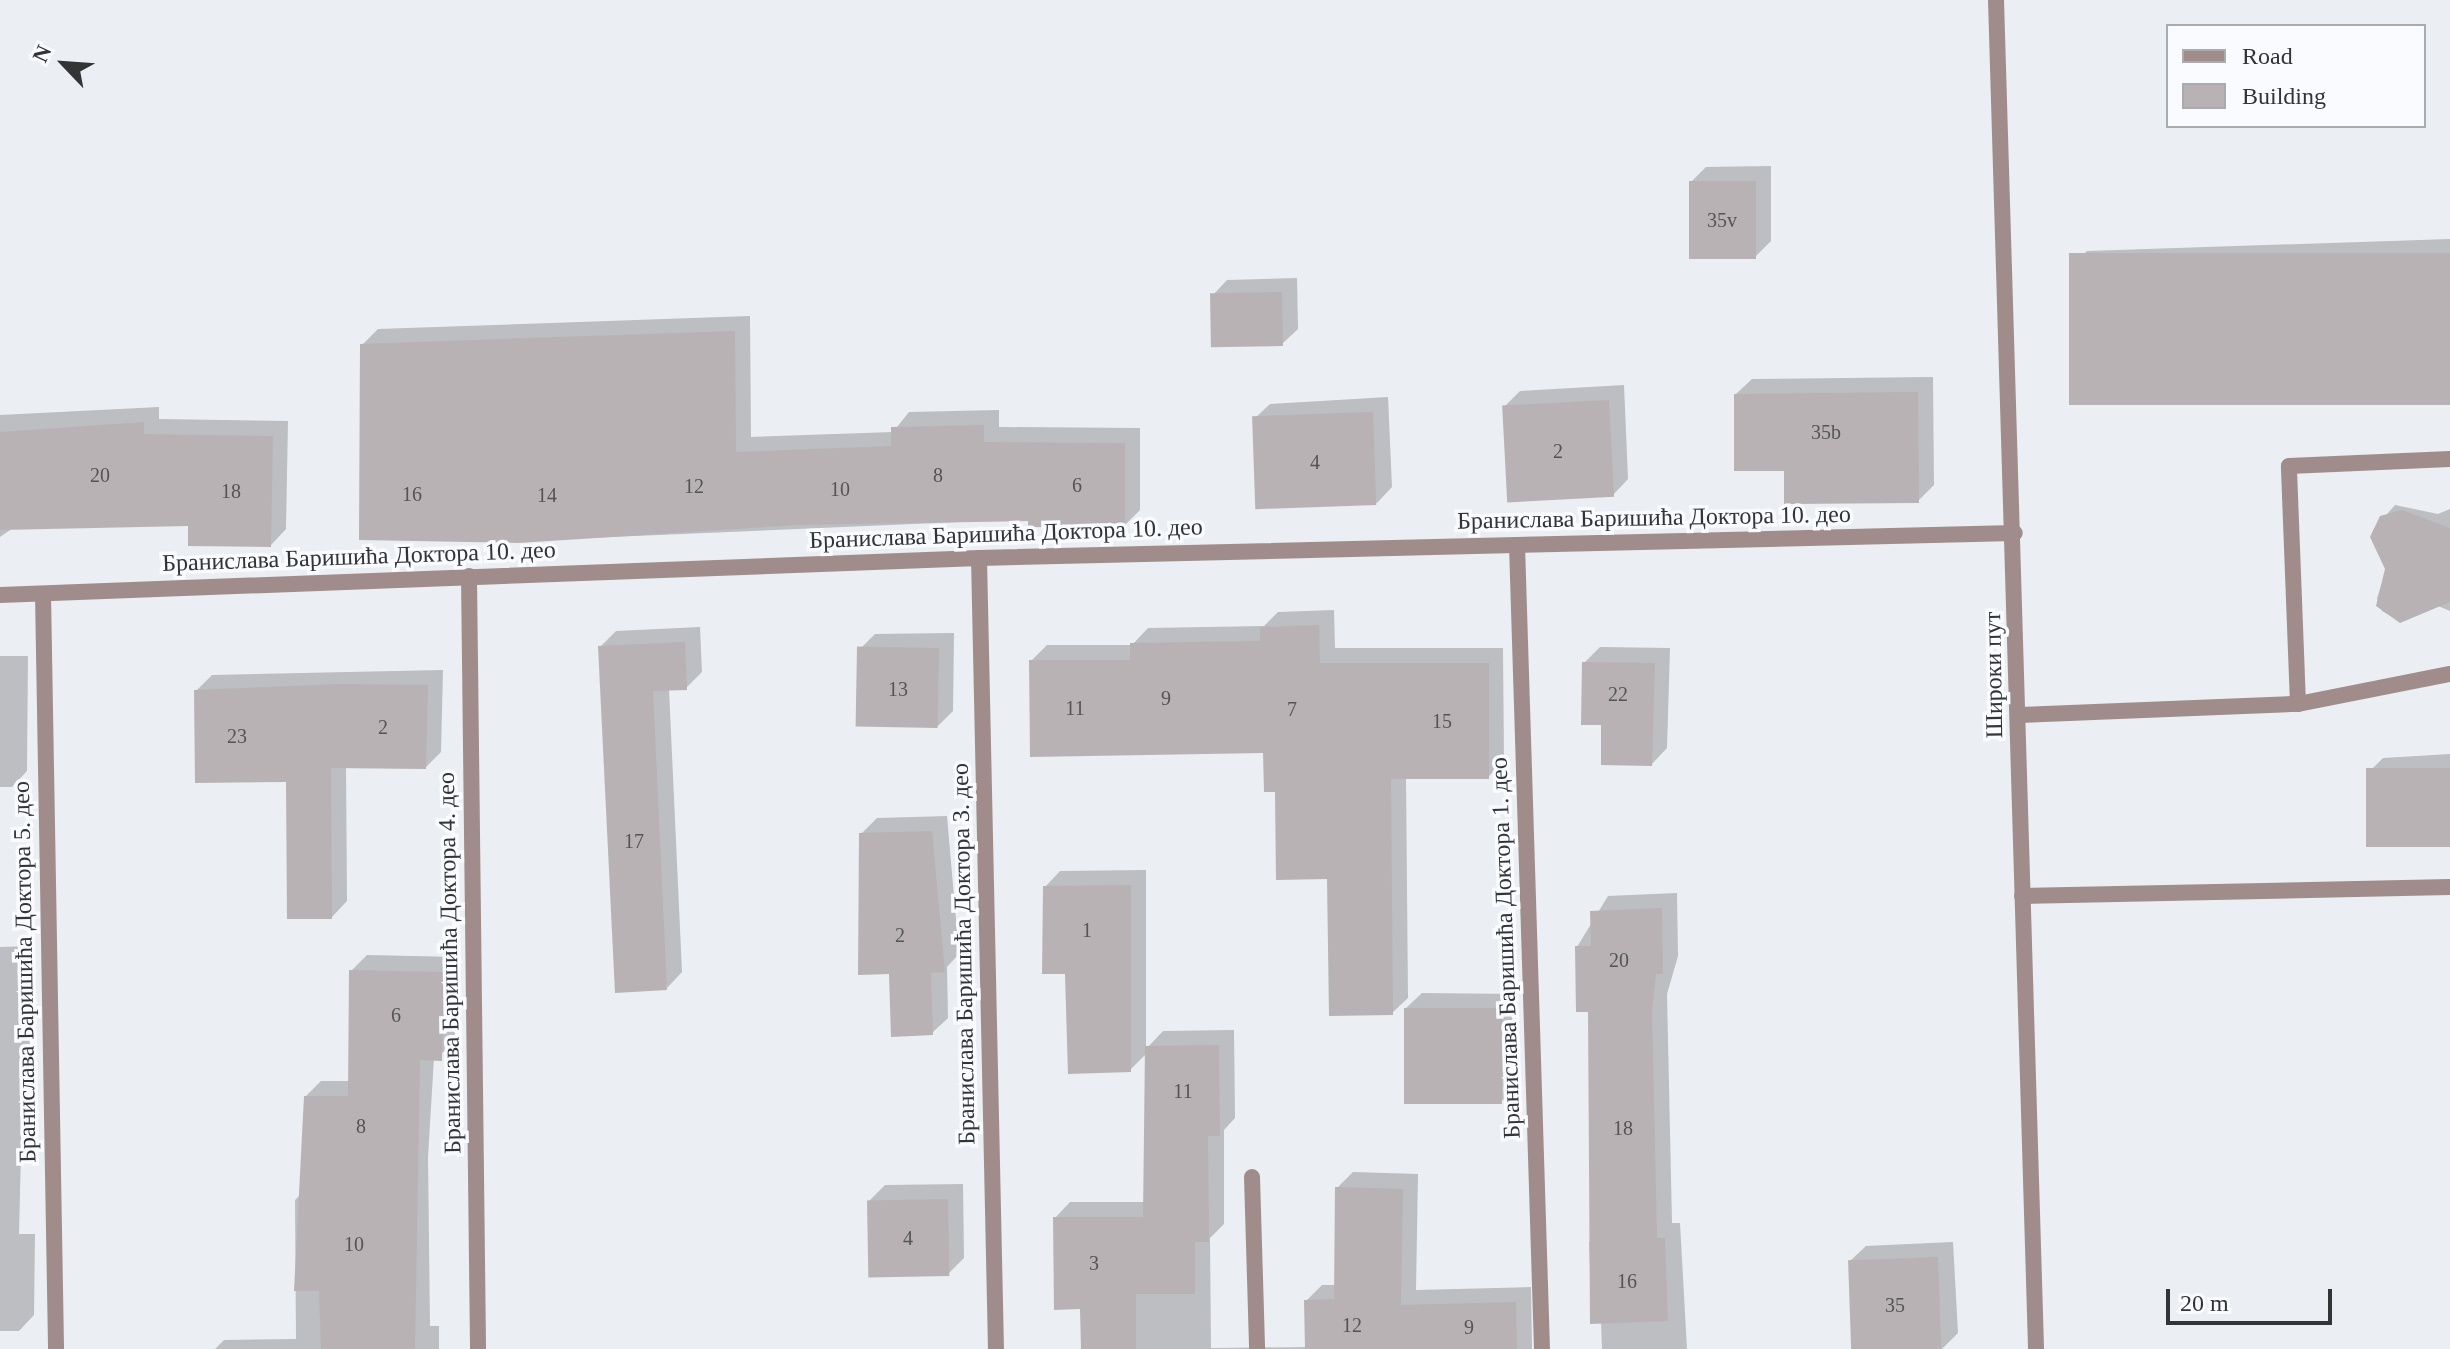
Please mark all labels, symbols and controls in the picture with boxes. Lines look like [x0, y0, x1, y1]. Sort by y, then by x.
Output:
north arrow [24, 24, 104, 104]
legend [2166, 24, 2426, 128]
text: N [27, 41, 56, 66]
text: Road [2242, 43, 2293, 69]
text: Building [2242, 83, 2326, 109]
house number: 35v [1707, 208, 1737, 232]
house number: 35b [1811, 420, 1841, 444]
house number: 2 [1553, 439, 1563, 463]
house number: 4 [1310, 450, 1320, 474]
house number: 20 [90, 463, 110, 487]
house number: 8 [933, 463, 943, 487]
house number: 6 [1072, 473, 1082, 497]
house number: 12 [684, 474, 704, 498]
house number: 10 [830, 477, 850, 501]
house number: 18 [221, 479, 241, 503]
house number: 16 [402, 482, 422, 506]
house number: 14 [537, 483, 557, 507]
street label: Бранислава Баришића Доктора 10. део [1457, 500, 1851, 536]
street label: Бранислава Баришића Доктора 10. део [809, 513, 1203, 555]
street label: Бранислава Баришића Доктора 10. део [162, 536, 556, 578]
street label: Широки пут [1978, 611, 2010, 739]
house number: 13 [888, 677, 908, 701]
house number: 22 [1608, 682, 1628, 706]
house number: 9 [1161, 686, 1171, 710]
house number: 11 [1065, 696, 1085, 720]
house number: 7 [1287, 697, 1297, 721]
house number: 15 [1432, 709, 1452, 733]
house number: 2 [378, 715, 388, 739]
house number: 23 [227, 724, 247, 748]
street label: Бранислава Баришића Доктора 1. део [1485, 757, 1527, 1139]
street label: Бранислава Баришића Доктора 3. део [946, 763, 982, 1145]
street label: Бранислава Баришића Доктора 4. део [432, 772, 468, 1154]
street label: Бранислава Баришића Доктора 5. део [7, 781, 43, 1163]
house number: 17 [624, 829, 644, 853]
house number: 1 [1082, 918, 1092, 942]
house number: 2 [895, 923, 905, 947]
house number: 20 [1609, 948, 1629, 972]
house number: 6 [391, 1003, 401, 1027]
house number: 11 [1173, 1079, 1193, 1103]
house number: 8 [356, 1114, 366, 1138]
house number: 18 [1613, 1116, 1633, 1140]
house number: 4 [903, 1226, 913, 1250]
house number: 10 [344, 1232, 364, 1256]
house number: 3 [1089, 1251, 1099, 1275]
house number: 16 [1617, 1269, 1637, 1293]
scale bar [2170, 1273, 2336, 1323]
text: 20 m [2180, 1290, 2229, 1316]
house number: 35 [1885, 1293, 1905, 1317]
house number: 12 [1342, 1313, 1362, 1337]
house number: 9 [1464, 1315, 1474, 1339]

